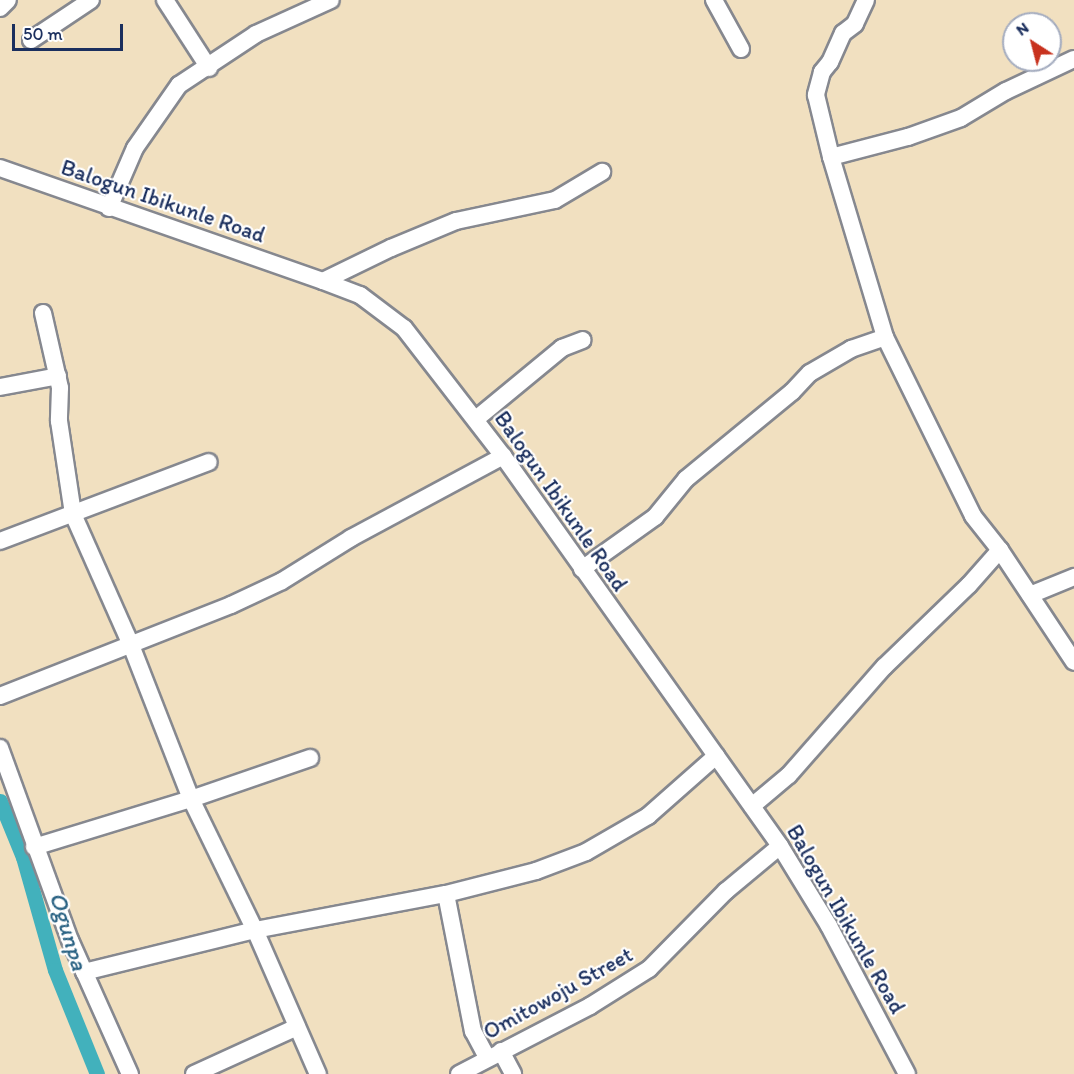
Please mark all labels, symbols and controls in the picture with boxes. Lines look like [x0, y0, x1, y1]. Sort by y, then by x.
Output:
scale bar [15, 12, 126, 50]
north arrow [1002, 12, 1062, 72]
text: N [1012, 18, 1032, 40]
text: 50 m [23, 23, 63, 45]
street label: Balogun Ibikunle Road [58, 154, 268, 248]
street label: Balogun Ibikunle Road [489, 406, 633, 596]
street label: Balogun Ibikunle Road [781, 820, 911, 1018]
water label: Ogunpa [43, 888, 95, 974]
street label: Omitowoju Street [479, 941, 637, 1045]

